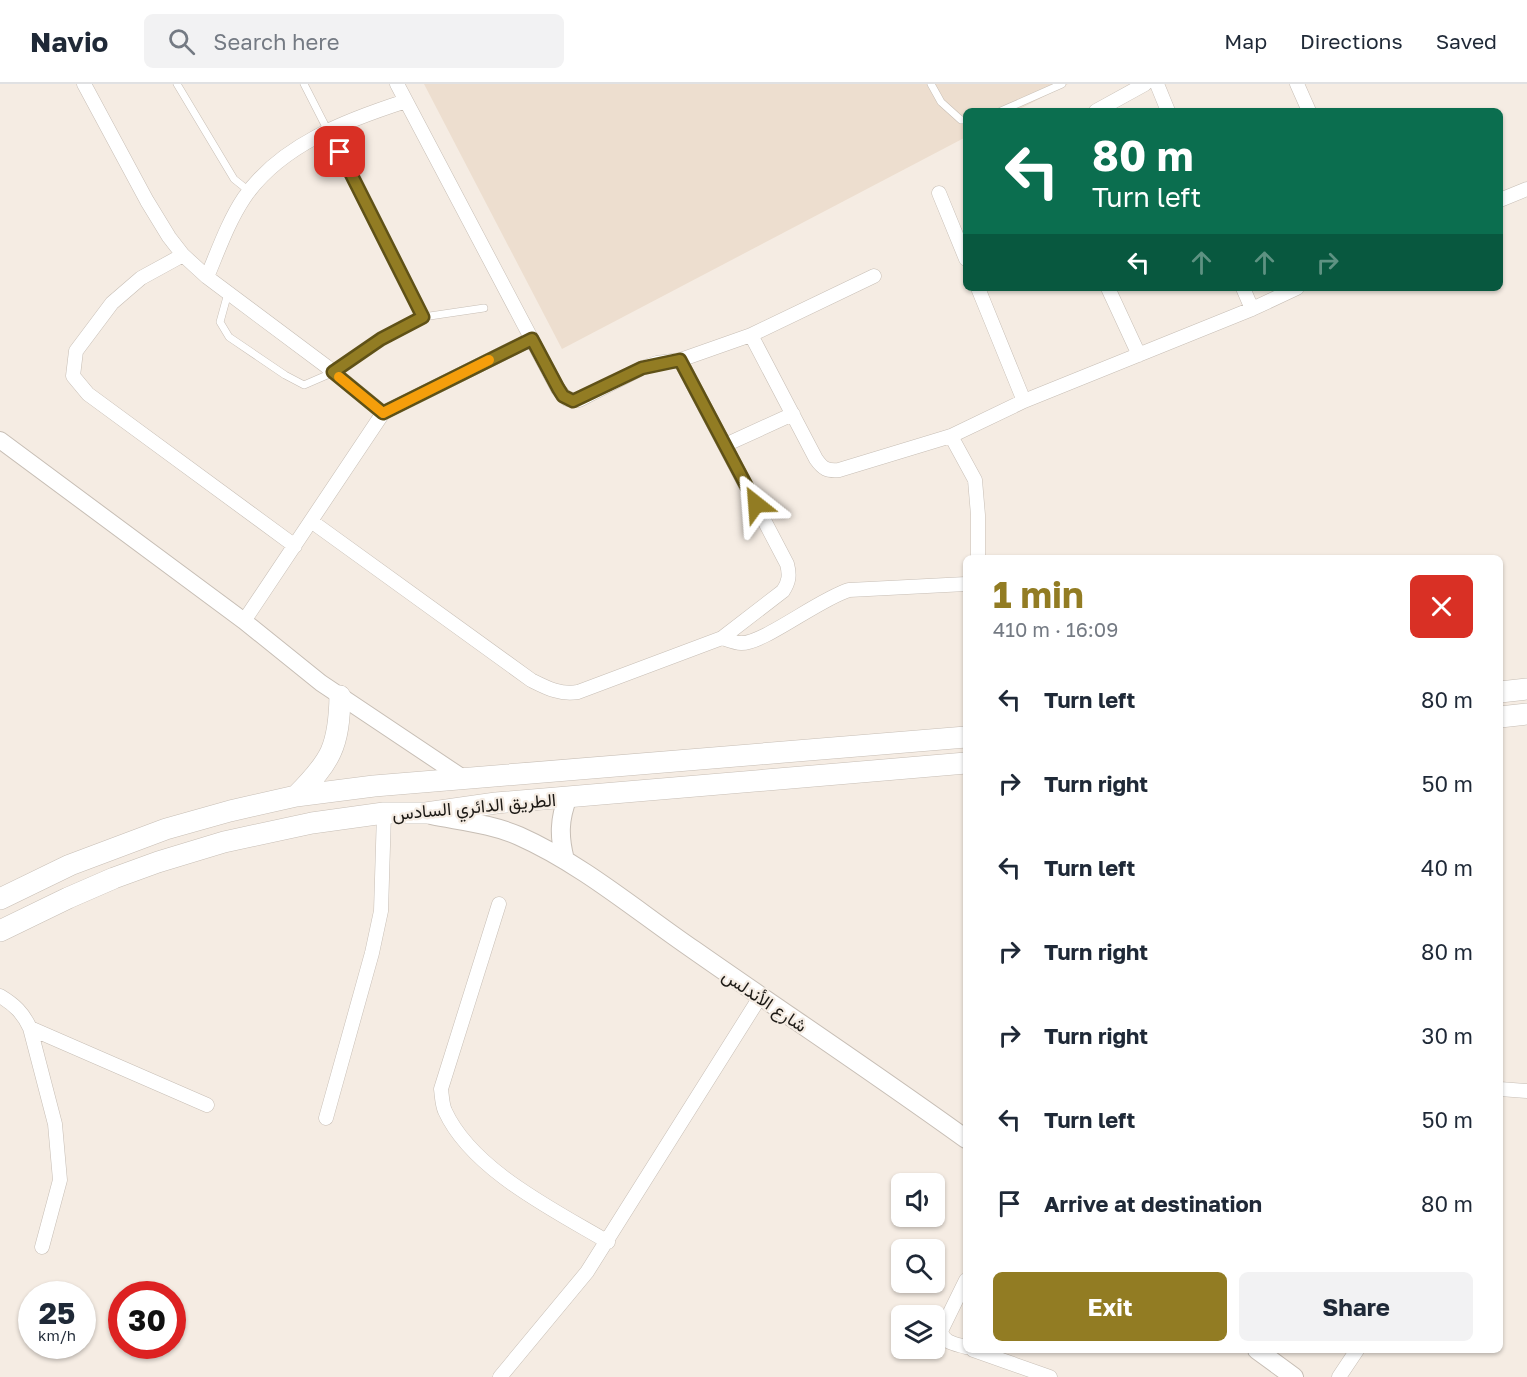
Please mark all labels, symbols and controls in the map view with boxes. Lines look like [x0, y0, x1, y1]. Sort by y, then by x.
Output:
search box [144, 14, 564, 68]
text: Navio [30, 25, 108, 58]
icon: search [165, 25, 198, 58]
text: Search here [213, 28, 339, 55]
text: Map [1224, 28, 1267, 54]
text: Directions [1300, 28, 1403, 54]
text: Saved [1436, 28, 1497, 54]
pin [314, 126, 365, 177]
text: 80 m [1092, 130, 1193, 180]
icon: left [993, 132, 1071, 210]
icon: arrive [323, 135, 356, 168]
text: Turn left [1092, 181, 1201, 213]
icon: left [1122, 246, 1155, 279]
icon: ahead [1185, 246, 1218, 279]
icon: ahead [1248, 246, 1281, 279]
icon: right [1311, 246, 1344, 279]
position arrow [724, 472, 788, 536]
text: 1 min [993, 573, 1084, 616]
button: close [1410, 575, 1473, 638]
text: 410 m · 16:09 [993, 617, 1118, 641]
icon: left [993, 683, 1026, 716]
text: Turn left [1044, 686, 1135, 713]
text: 80 m [1421, 686, 1473, 713]
icon: right [993, 767, 1026, 800]
text: Turn right [1044, 770, 1148, 797]
text: 50 m [1422, 770, 1473, 797]
street label: الطريق الدائري السادس [391, 788, 557, 829]
icon: left [993, 851, 1026, 884]
text: Turn left [1044, 854, 1135, 881]
text: 40 m [1421, 854, 1473, 881]
icon: right [993, 935, 1026, 968]
text: Turn right [1044, 938, 1148, 965]
text: 80 m [1421, 938, 1473, 965]
street label: شارع الأندلس [717, 964, 811, 1038]
icon: right [993, 1019, 1026, 1052]
text: Turn right [1044, 1022, 1148, 1049]
text: 30 m [1422, 1022, 1473, 1049]
icon: left [993, 1103, 1026, 1136]
text: Turn left [1044, 1106, 1135, 1133]
text: 50 m [1422, 1106, 1473, 1133]
map controls [891, 1173, 945, 1359]
button: sound [891, 1173, 945, 1227]
icon: arrive [993, 1187, 1026, 1220]
text: Arrive at destination [1044, 1190, 1262, 1217]
text: 80 m [1421, 1190, 1473, 1217]
button: search [891, 1239, 945, 1293]
button: Exit [993, 1272, 1227, 1341]
button: Share [1239, 1272, 1473, 1341]
speed limit sign: 30 [108, 1281, 186, 1359]
text: 25 [39, 1295, 75, 1331]
button: layers [891, 1305, 945, 1359]
text: km/h [38, 1326, 76, 1344]

